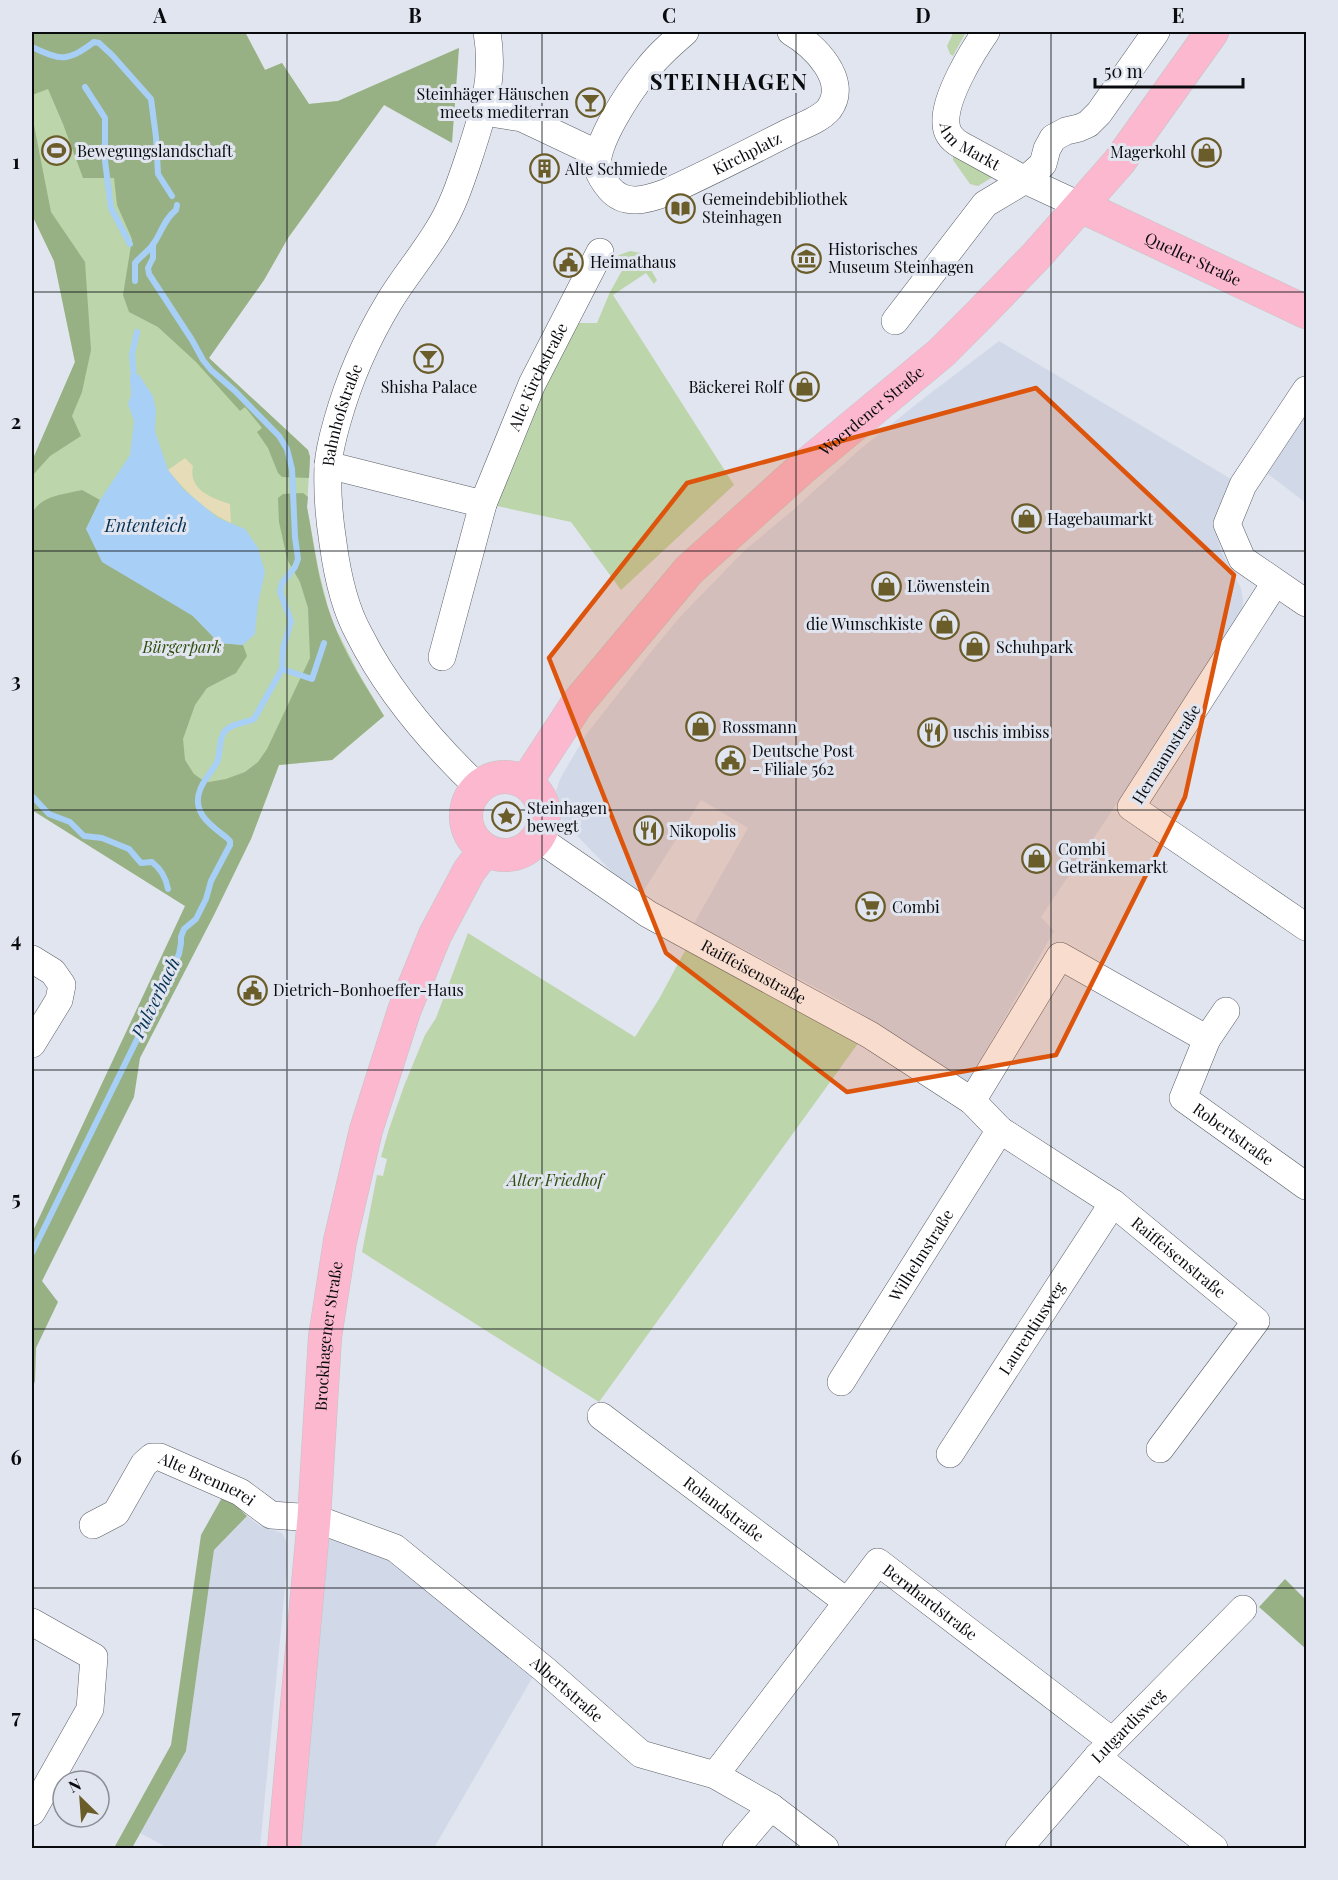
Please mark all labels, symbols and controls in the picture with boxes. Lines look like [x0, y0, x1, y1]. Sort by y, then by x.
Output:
text: A [152, 1, 167, 28]
text: B [408, 1, 422, 28]
text: C [662, 1, 676, 28]
text: D [915, 1, 931, 28]
text: E [1172, 1, 1184, 28]
scale bar [1095, 51, 1244, 89]
text: 50 m [1104, 59, 1143, 83]
district label: STEINHAGEN [650, 66, 808, 96]
place label: Steinhäger Häuschen meets mediterran [417, 83, 569, 122]
bar icon: Steinhäger Häuschen meets mediterran [574, 87, 606, 119]
street label: Am Markt [935, 120, 1004, 175]
street label: Kirchplatz [709, 127, 785, 179]
sports icon: Bewegungslandschaft [40, 135, 72, 167]
shop icon: Magerkohl [1191, 136, 1223, 168]
place label: Bewegungslandschaft [77, 140, 233, 161]
place label: Magerkohl [1110, 141, 1186, 162]
text: 1 [12, 147, 20, 174]
building icon: Alte Schmiede [528, 153, 560, 185]
place label: Alte Schmiede [564, 158, 668, 179]
place label: Gemeindebibliothek Steinhagen [702, 188, 848, 227]
library icon: Gemeindebibliothek Steinhagen [665, 192, 697, 224]
street label: Queller Straße [1142, 227, 1245, 290]
place label: Historisches Museum Steinhagen [828, 238, 974, 277]
museum icon: Historisches Museum Steinhagen [791, 242, 823, 274]
public building icon: Heimathaus [553, 246, 585, 278]
place label: Heimathaus [590, 251, 676, 272]
street label: Alte Kirchstraße [503, 319, 572, 435]
bar icon: Shisha Palace [413, 343, 445, 375]
street label: Bahnhofstraße [317, 360, 366, 467]
street label: Woerdener Straße [814, 361, 928, 461]
shop icon: Bäckerei Rolf [788, 371, 820, 403]
place label: Shisha Palace [381, 376, 477, 397]
place label: Bäckerei Rolf [688, 376, 785, 397]
text: 2 [11, 407, 21, 434]
shop icon: Hagebaumarkt [1010, 503, 1042, 535]
place label: Hagebaumarkt [1047, 508, 1153, 529]
water label: Ententeich [104, 513, 187, 537]
shop icon: Löwenstein [870, 570, 902, 602]
place label: Löwenstein [907, 575, 990, 596]
shop icon: die Wunschkiste [928, 608, 960, 640]
place label: die Wunschkiste [806, 613, 923, 634]
shop icon: Schuhpark [959, 631, 991, 663]
park label: Bürgerpark [141, 636, 222, 657]
place label: Schuhpark [996, 636, 1074, 657]
text: 3 [11, 666, 21, 693]
street label: Hermannstraße [1127, 700, 1205, 807]
shop icon: Rossmann [685, 711, 717, 743]
place label: Rossmann [722, 716, 797, 737]
restaurant icon: uschis imbiss [916, 716, 948, 748]
place label: uschis imbiss [953, 721, 1049, 742]
place label: Deutsche Post - Filiale 562 [752, 740, 854, 779]
public building icon: Deutsche Post - Filiale 562 [715, 744, 747, 776]
place label: Steinhagen bewegt [527, 797, 607, 836]
place icon: Steinhagen bewegt [490, 801, 522, 833]
restaurant icon: Nikopolis [632, 815, 664, 847]
place label: Nikopolis [669, 820, 736, 841]
place label: Combi Getränkemarkt [1058, 838, 1168, 877]
shop icon: Combi Getränkemarkt [1021, 842, 1053, 874]
supermarket icon: Combi [855, 891, 887, 923]
place label: Combi [892, 896, 940, 917]
text: 4 [11, 925, 21, 952]
street label: Raiffeisenstraße [698, 934, 810, 1008]
water label: Pulverbach [125, 953, 185, 1043]
public building icon: Dietrich-Bonhoeffer-Haus [236, 974, 268, 1006]
place label: Dietrich-Bonhoeffer-Haus [273, 979, 464, 1000]
street label: Robertstraße [1189, 1098, 1278, 1170]
park label: Alter Friedhof [505, 1169, 606, 1190]
text: 5 [11, 1184, 21, 1211]
street label: Wilhelmstraße [883, 1205, 958, 1306]
street label: Raiffeisenstraße [1127, 1212, 1231, 1302]
street label: Brockhagener Straße [310, 1260, 347, 1412]
street label: Laurentiusweg [993, 1277, 1069, 1378]
text: 6 [10, 1443, 22, 1470]
street label: Alte Brennerei [155, 1446, 260, 1510]
street label: Rolandstraße [680, 1471, 769, 1546]
street label: Bernhardstraße [879, 1559, 982, 1644]
street label: Albertstraße [526, 1651, 608, 1726]
street label: Lutgardisweg [1086, 1683, 1170, 1767]
text: 7 [11, 1702, 21, 1729]
north arrow [51, 1769, 111, 1829]
text: N [65, 1773, 85, 1797]

